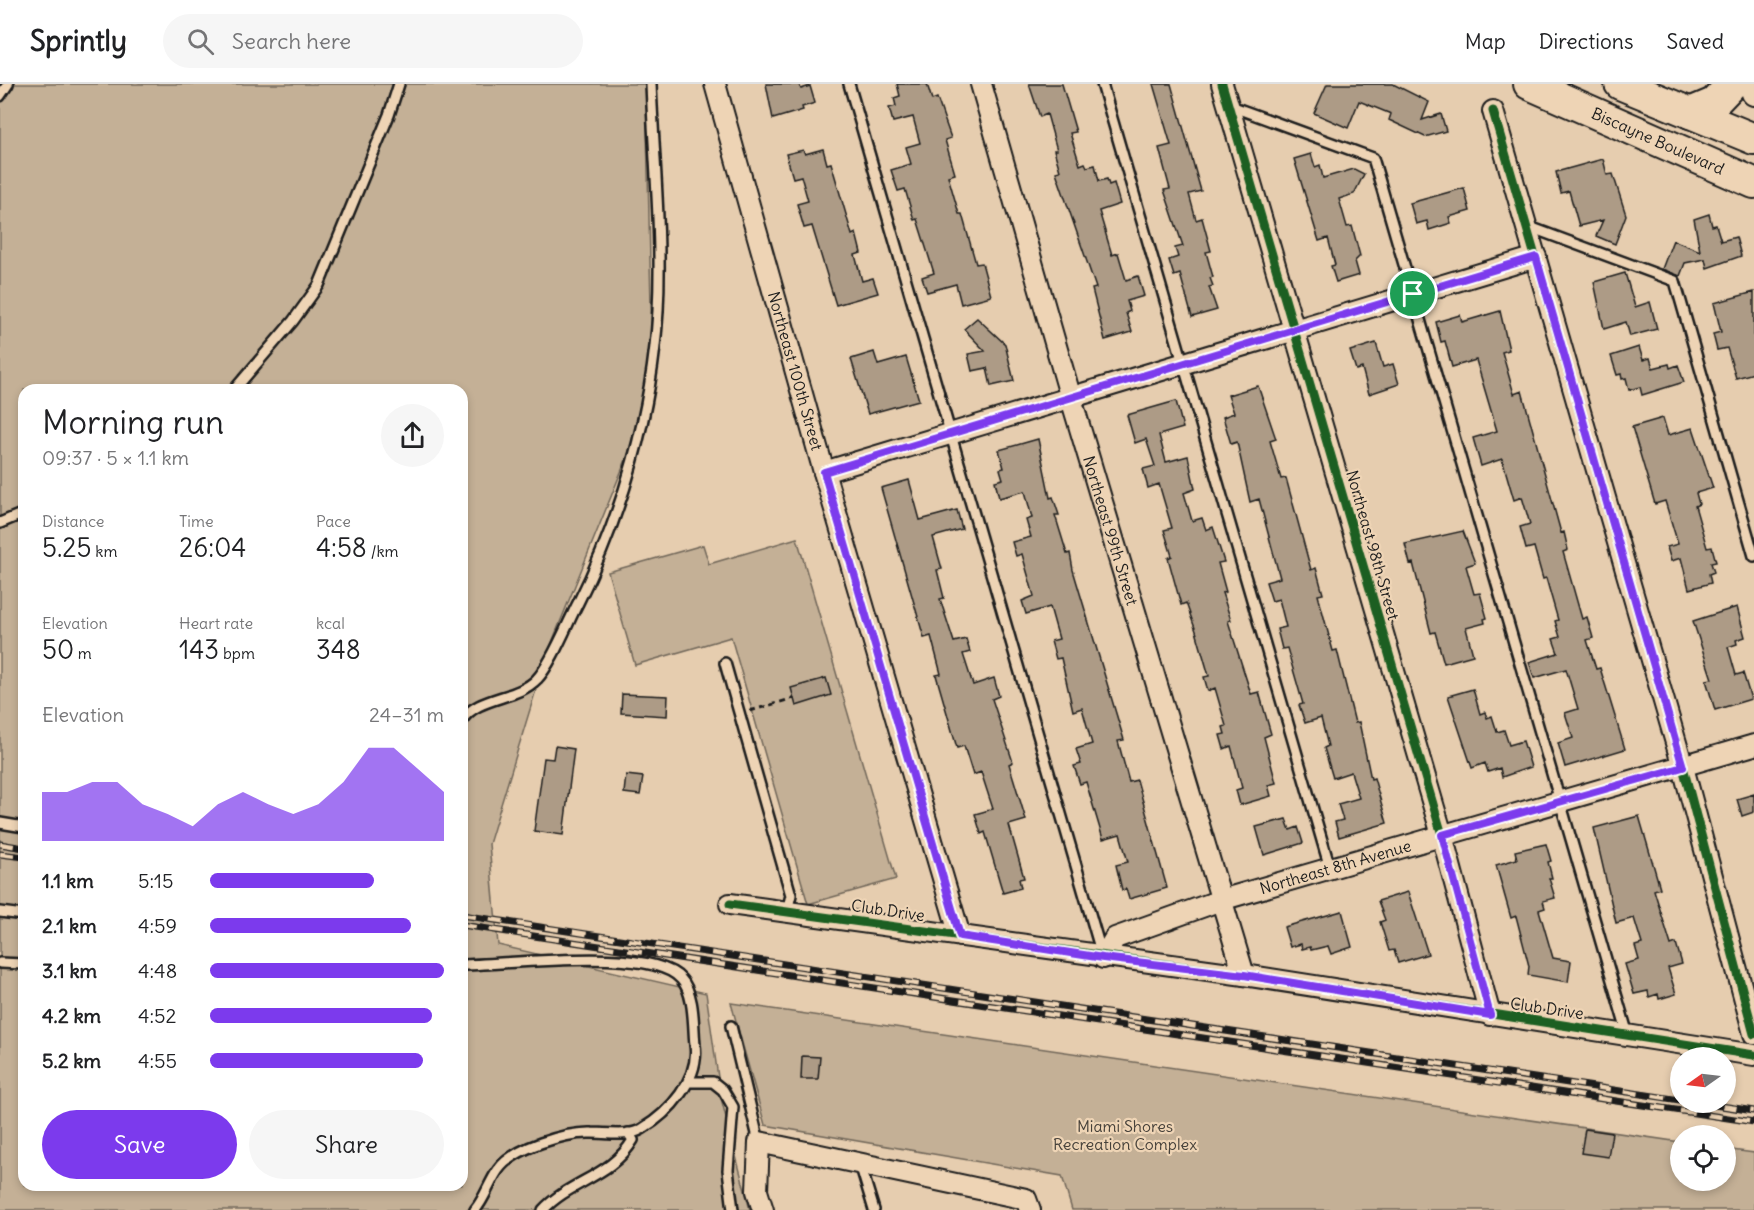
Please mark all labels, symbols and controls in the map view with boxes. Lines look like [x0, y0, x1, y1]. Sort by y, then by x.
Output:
search box [163, 14, 583, 68]
text: Sprintly [30, 23, 127, 59]
icon: search [184, 25, 217, 58]
text: Search here [232, 27, 351, 55]
text: Map [1465, 28, 1506, 55]
text: Directions [1539, 28, 1633, 55]
text: Saved [1666, 28, 1724, 55]
street label: Biscayne Boulevard [1589, 103, 1727, 179]
pin [1387, 268, 1438, 319]
icon: arrive [1396, 277, 1429, 310]
street label: Northeast 100th Street [764, 289, 828, 453]
text: Morning run [42, 401, 224, 443]
button: share [381, 404, 444, 467]
text: 09:37 · 5 × 1.1 km [42, 445, 189, 470]
street label: Northeast 99th Street [1079, 453, 1143, 608]
street label: Northeast 98th Street [1342, 468, 1404, 623]
text: Distance [42, 511, 104, 531]
text: Time [179, 511, 214, 531]
text: Pace [316, 511, 351, 531]
text: 5.25 [42, 531, 92, 564]
text: 26:04 [179, 531, 246, 564]
text: 4:58 [316, 531, 367, 564]
text: km [92, 541, 118, 561]
text: /km [367, 541, 399, 561]
text: Elevation [42, 613, 108, 633]
text: Heart rate [179, 613, 253, 633]
text: kcal [316, 613, 345, 633]
text: 50 [42, 633, 74, 666]
text: 143 [179, 633, 219, 666]
text: 348 [316, 633, 361, 666]
text: m [74, 643, 92, 663]
text: bpm [219, 643, 255, 663]
text: Elevation [42, 702, 124, 727]
text: 24–31 m [369, 702, 444, 727]
street label: Northeast 8th Avenue [1257, 835, 1413, 898]
text: 1.1 km [42, 868, 94, 893]
text: 5:15 [138, 868, 173, 893]
street label: Club Drive [850, 895, 926, 925]
text: 2.1 km [42, 913, 97, 938]
text: 4:59 [138, 913, 177, 938]
text: 3.1 km [42, 958, 97, 983]
text: 4:48 [138, 958, 177, 983]
street label: Club Drive [1509, 993, 1585, 1023]
text: 4.2 km [42, 1003, 101, 1028]
text: 4:52 [138, 1003, 177, 1028]
north arrow [1670, 1047, 1736, 1113]
map controls [1670, 1047, 1736, 1191]
text: 5.2 km [42, 1048, 101, 1073]
text: 4:55 [138, 1048, 177, 1073]
button: Save [42, 1110, 237, 1179]
button: Share [249, 1110, 444, 1179]
park label: Miami Shores Recreation Complex [1053, 1116, 1197, 1154]
button: locate [1670, 1125, 1736, 1191]

